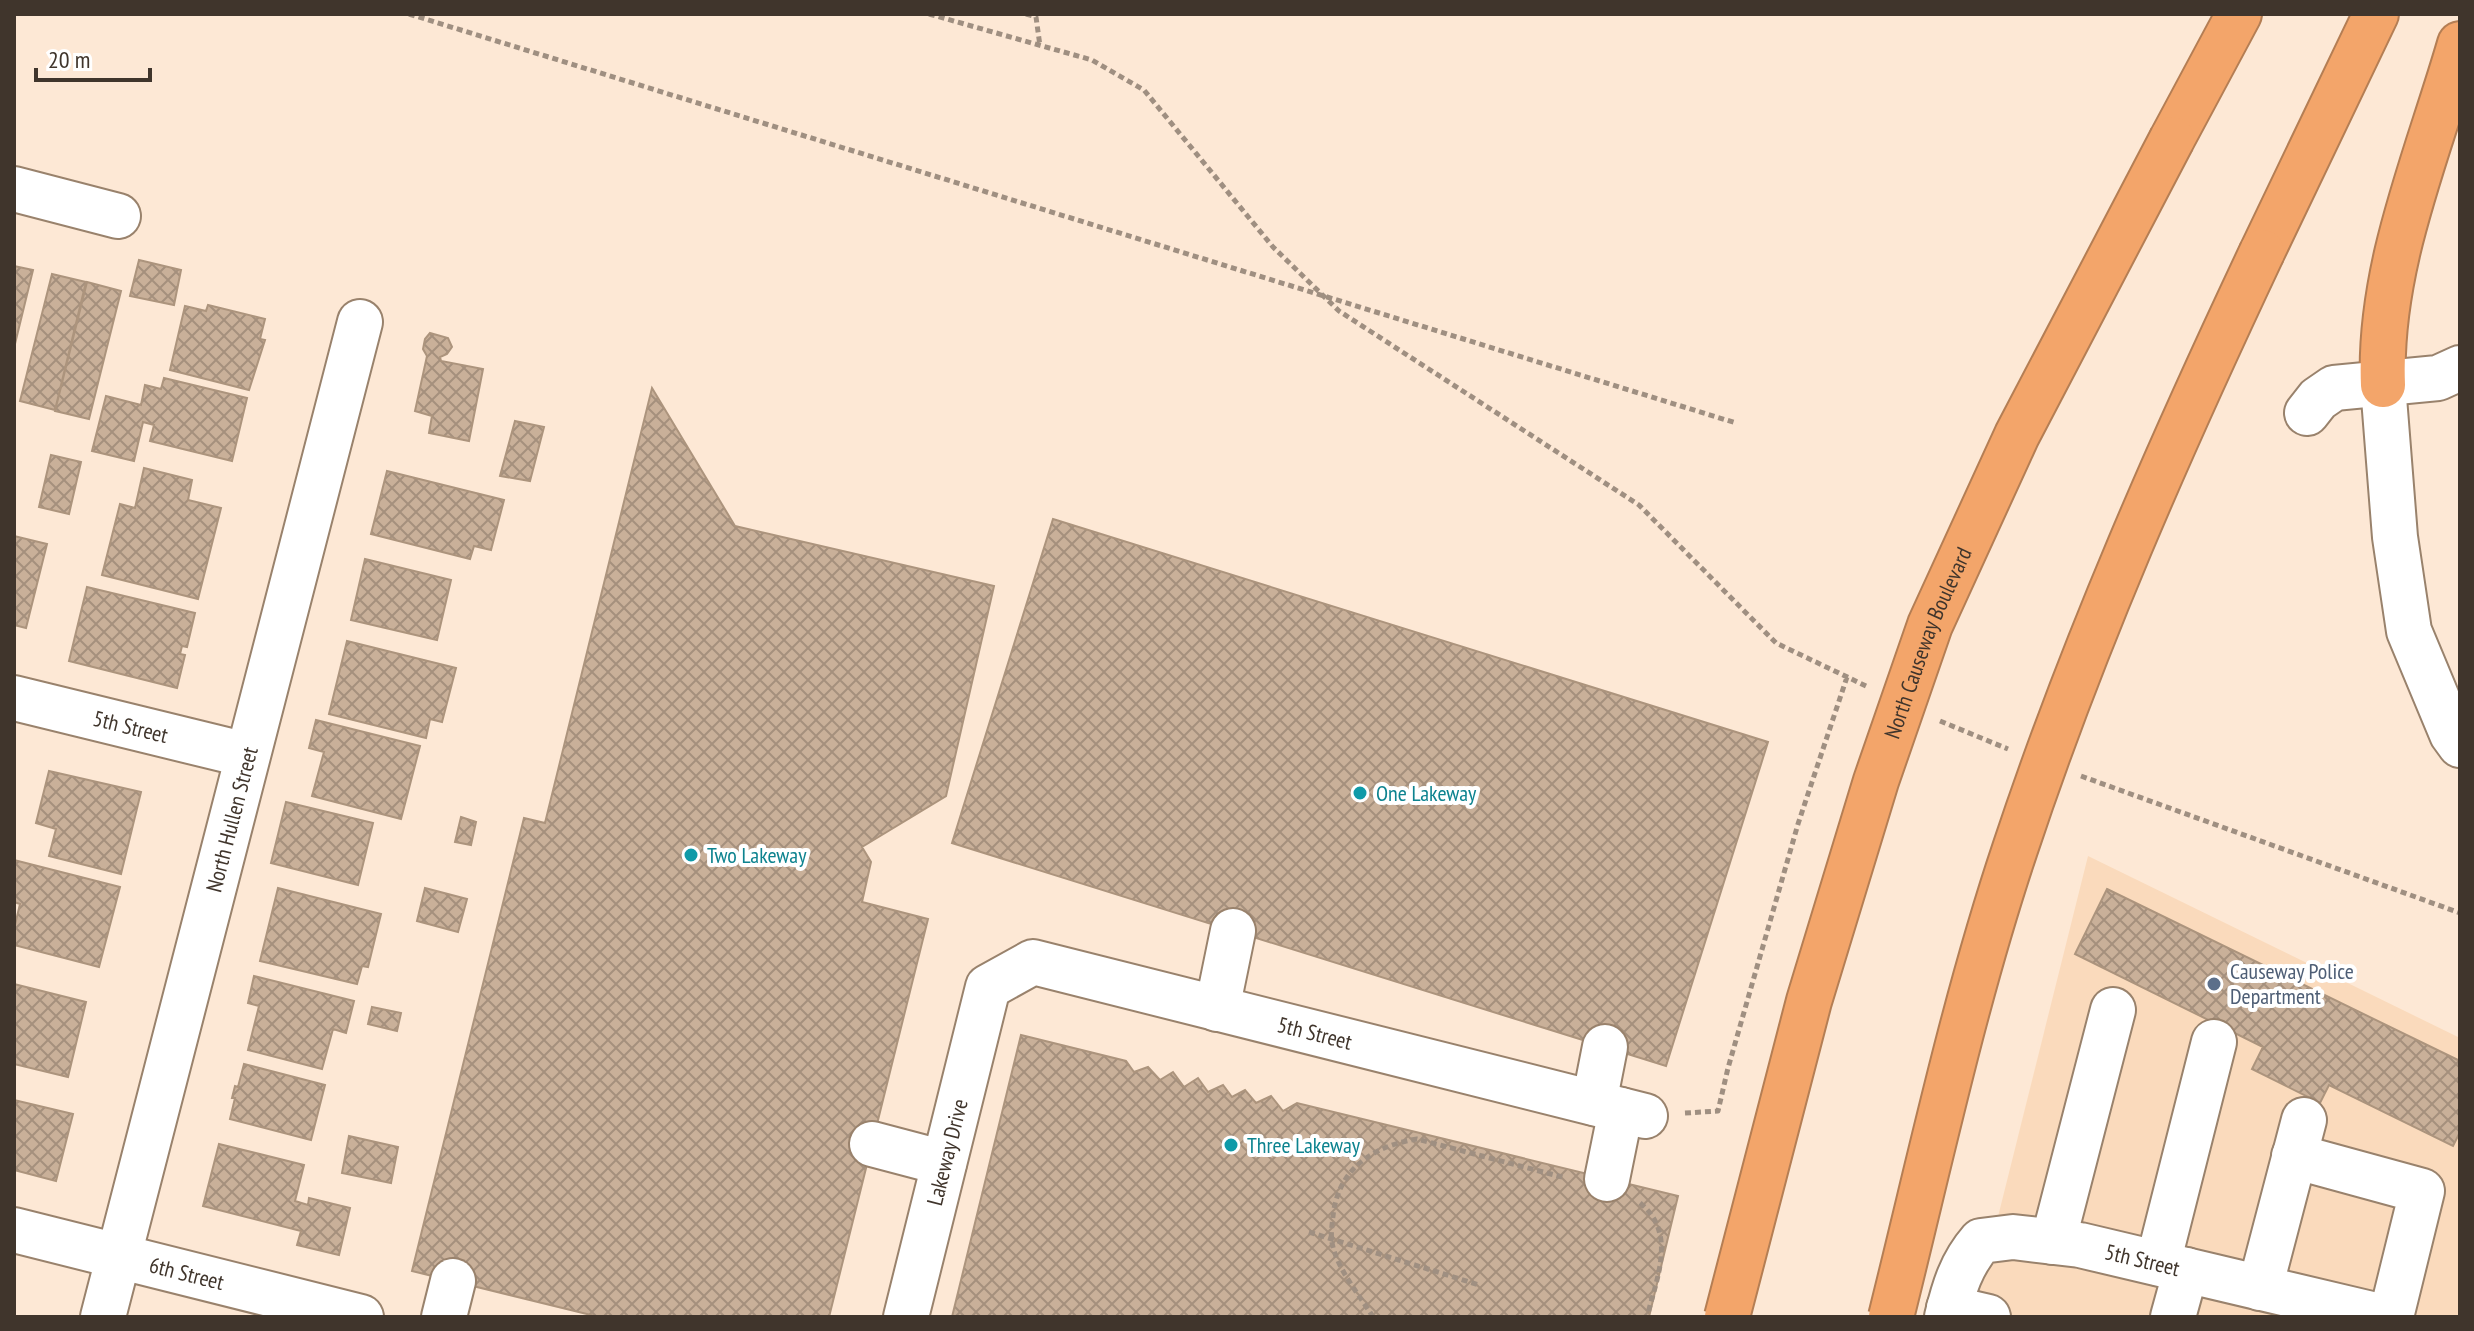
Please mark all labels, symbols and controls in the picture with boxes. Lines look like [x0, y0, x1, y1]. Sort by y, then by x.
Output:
scale bar [36, 32, 150, 82]
text: 20 m [48, 44, 90, 75]
street label: North Causeway Boulevard [1878, 543, 1978, 742]
street label: 5th Street [90, 704, 171, 749]
street label: North Hullen Street [199, 744, 264, 895]
place label: One Lakeway [1376, 779, 1477, 807]
marker: One Lakeway [1351, 784, 1369, 802]
place label: Two Lakeway [707, 841, 807, 869]
marker: Two Lakeway [682, 846, 700, 864]
place label: Causeway Police Department [2230, 957, 2354, 1010]
marker: Causeway Police Department [2205, 975, 2223, 993]
street label: 5th Street [1274, 1010, 1355, 1056]
street label: Lakeway Drive [920, 1096, 974, 1208]
place label: Three Lakeway [1247, 1131, 1361, 1159]
marker: Three Lakeway [1222, 1136, 1240, 1154]
street label: 5th Street [2102, 1237, 2183, 1282]
street label: 6th Street [146, 1250, 227, 1296]

